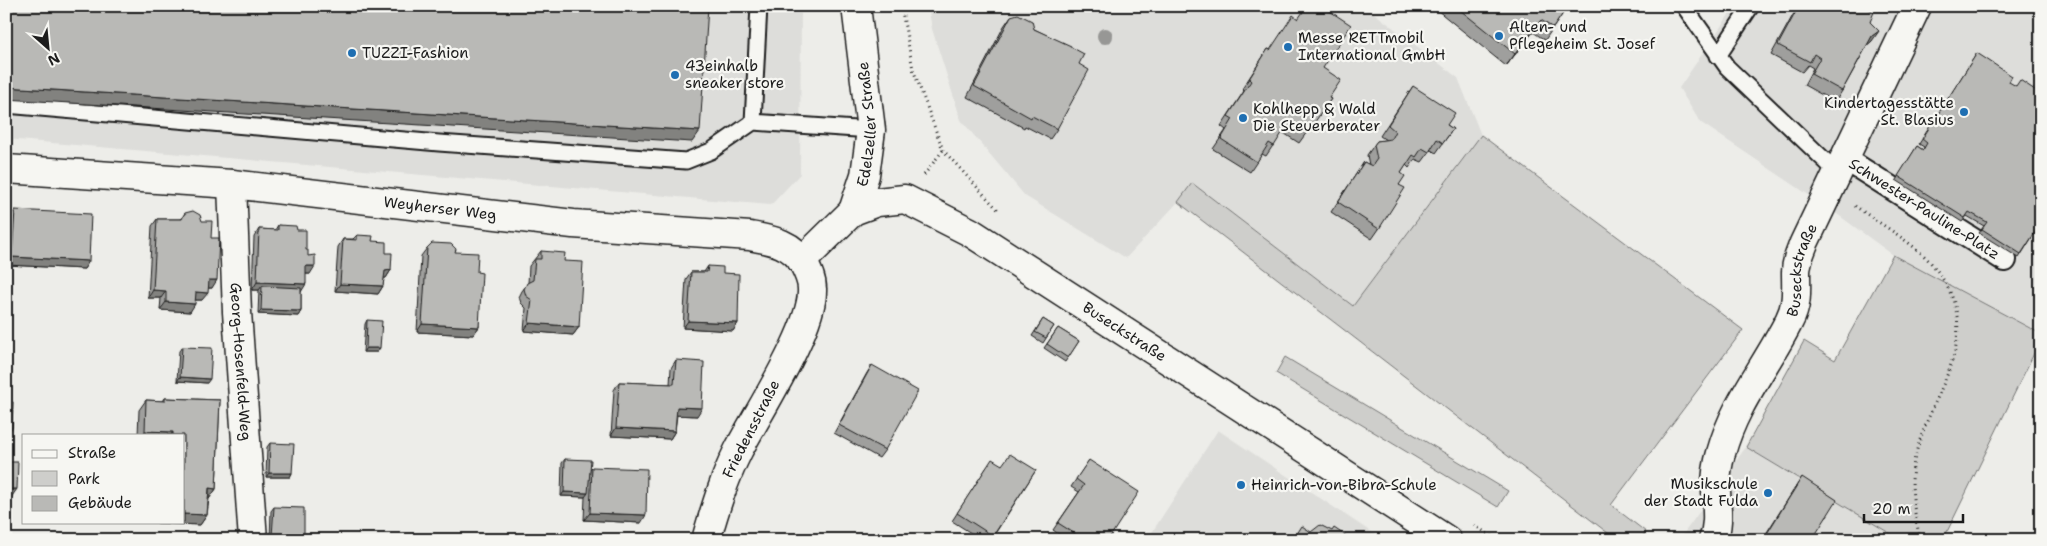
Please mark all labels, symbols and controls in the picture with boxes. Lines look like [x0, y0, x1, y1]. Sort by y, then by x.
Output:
place label: Alten- und Pflegeheim St. Josef [1509, 17, 1656, 54]
north arrow [22, 22, 72, 72]
place label: Messe RETTmobil International GmbH [1298, 28, 1446, 65]
marker: Alten- und Pflegeheim St. Josef [1493, 30, 1505, 42]
marker: Messe RETTmobil International GmbH [1282, 41, 1294, 53]
place label: TUZZI-Fashion [362, 43, 468, 63]
marker: TUZZI-Fashion [346, 47, 358, 59]
text: N [45, 49, 63, 70]
place label: 43einhalb sneaker store [685, 56, 784, 93]
street label: Edelzeller Straße [852, 61, 881, 189]
marker: 43einhalb sneaker store [669, 69, 681, 81]
place label: Kindertagesstätte St. Blasius [1824, 93, 1954, 130]
place label: Kohlhepp & Wald Die Steuerberater [1253, 99, 1380, 136]
marker: Kindertagesstätte St. Blasius [1958, 106, 1970, 118]
marker: Kohlhepp & Wald Die Steuerberater [1237, 112, 1249, 124]
street label: Schwester-Pauline-Platz [1845, 154, 2003, 264]
street label: Weyherser Weg [383, 192, 498, 225]
street label: Buseckstraße [1782, 220, 1822, 320]
street label: Georg-Hosenfeld-Weg [226, 282, 256, 442]
street label: Buseckstraße [1079, 297, 1170, 366]
street label: Friedensstraße [718, 376, 784, 482]
legend [22, 434, 185, 524]
text: Straße [68, 443, 116, 463]
text: Park [68, 469, 100, 489]
place label: Musikschule der Stadt Fulda [1644, 474, 1759, 511]
place label: Heinrich-von-Bibra-Schule [1251, 475, 1437, 495]
marker: Heinrich-von-Bibra-Schule [1235, 479, 1247, 491]
marker: Musikschule der Stadt Fulda [1762, 487, 1774, 499]
scale bar [1864, 491, 1963, 523]
text: Gebäude [68, 493, 132, 513]
text: 20 m [1872, 499, 1911, 519]

